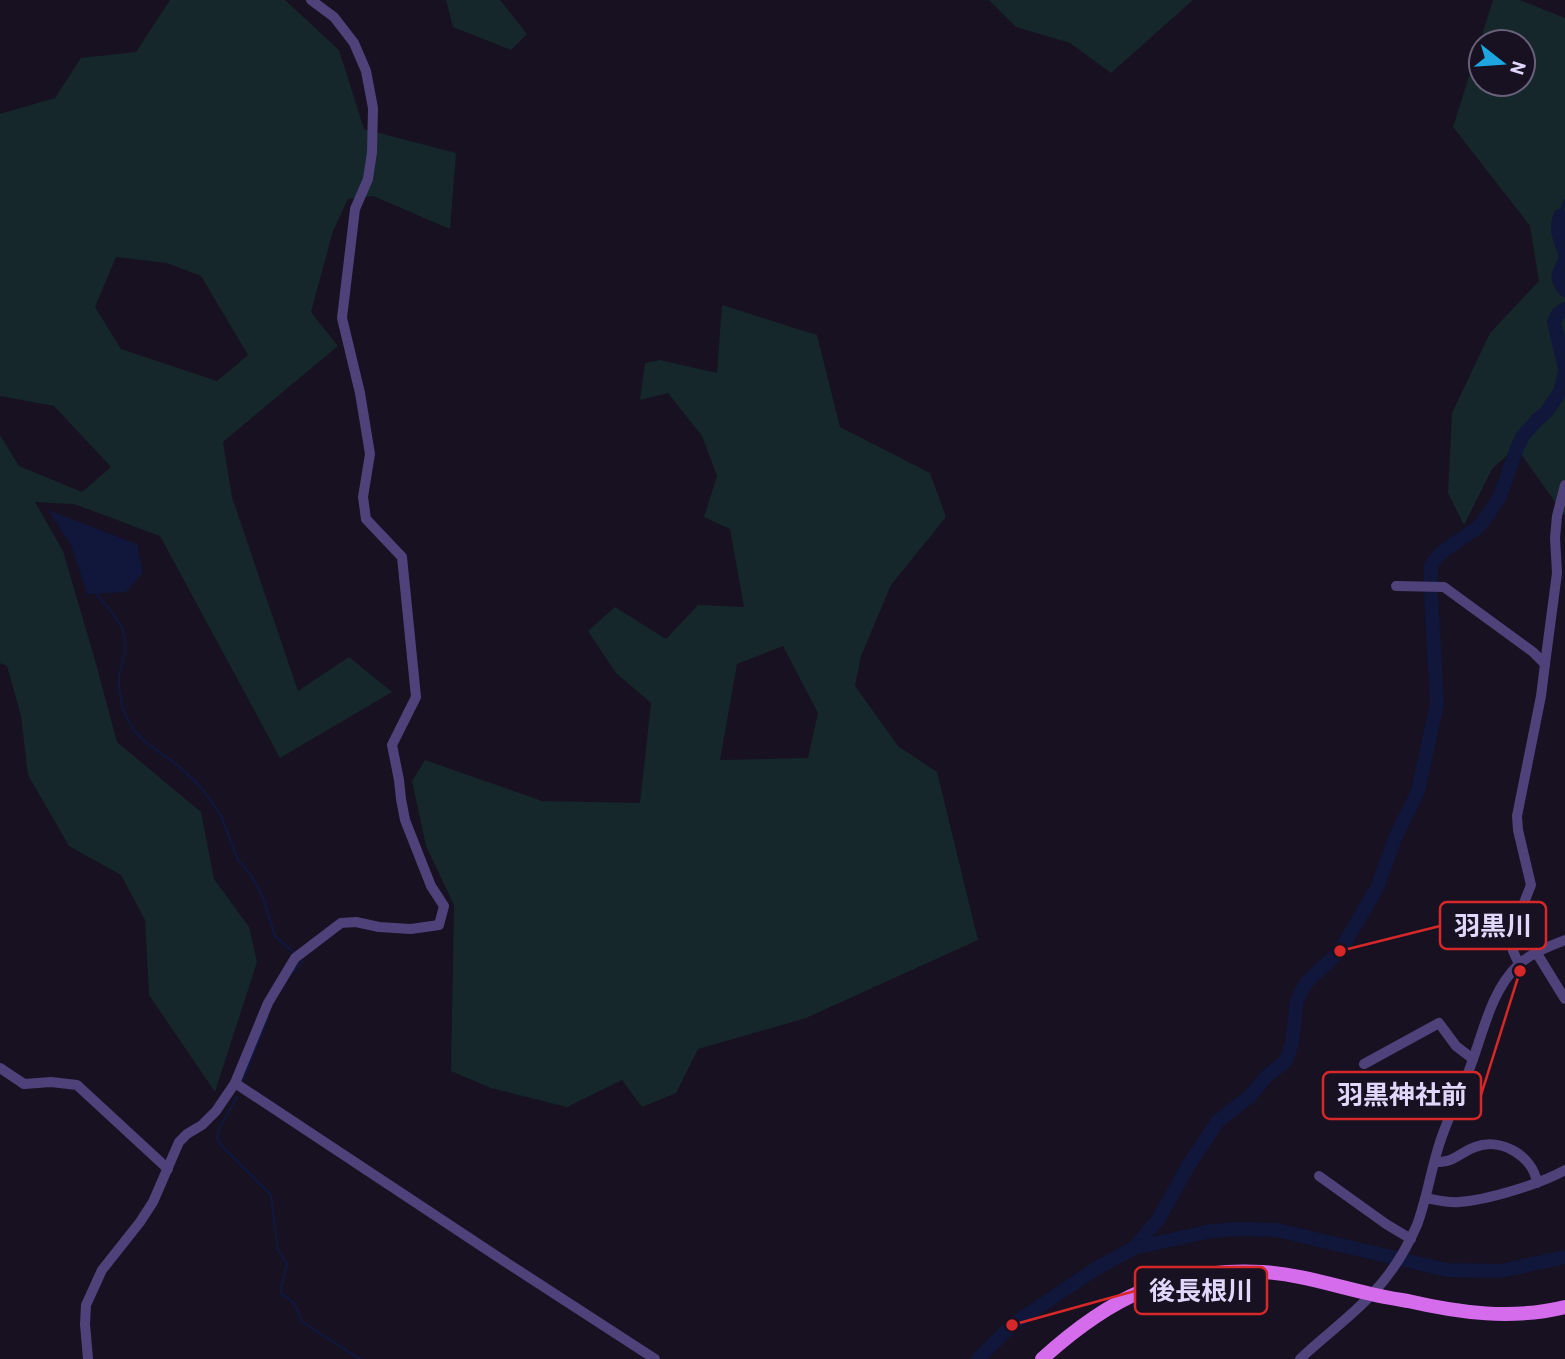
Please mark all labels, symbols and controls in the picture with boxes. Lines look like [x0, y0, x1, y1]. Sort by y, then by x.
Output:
north arrow [1467, 28, 1537, 98]
text: N [1506, 59, 1532, 78]
callout: 羽黒川 [1440, 902, 1546, 949]
text: 羽黒川 [1454, 909, 1532, 940]
callout: 羽黒神社前 [1323, 1072, 1481, 1119]
text: 羽黒神社前 [1337, 1078, 1467, 1109]
callout: 後長根川 [1135, 1267, 1267, 1314]
text: 後長根川 [1149, 1274, 1253, 1305]

